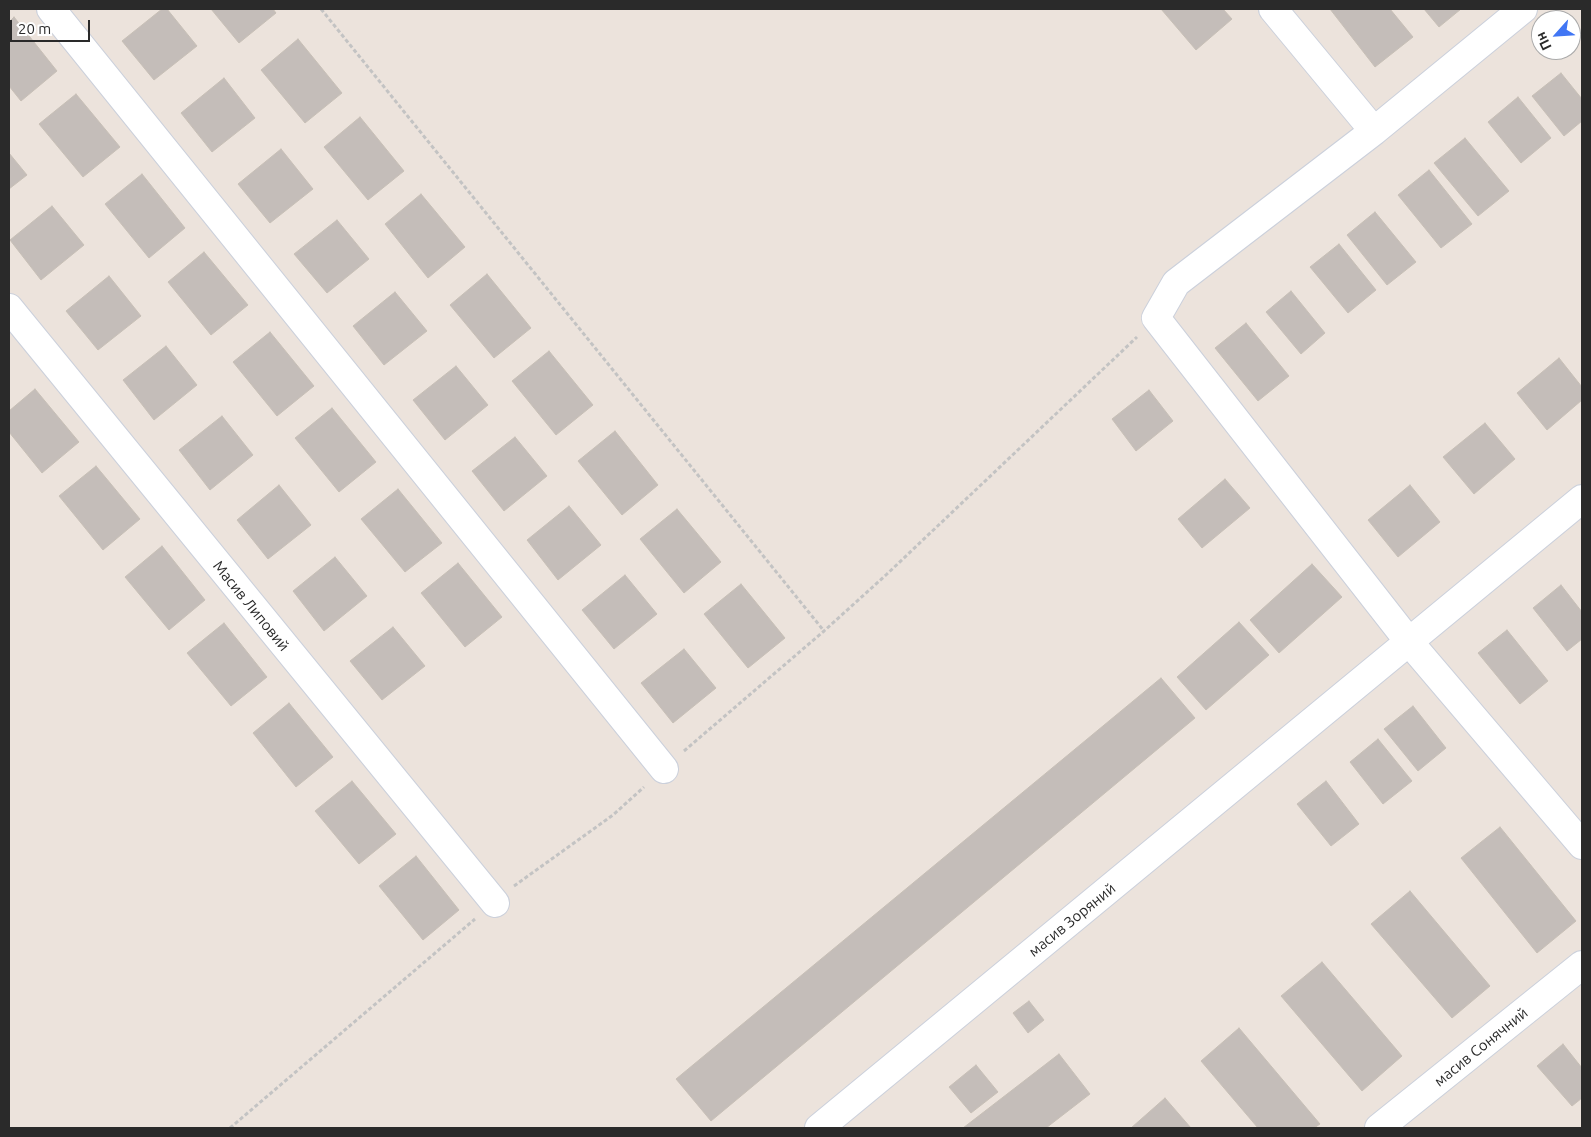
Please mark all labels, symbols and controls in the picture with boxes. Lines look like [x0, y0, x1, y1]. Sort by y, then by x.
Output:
scale bar [12, 10, 92, 42]
north arrow [1531, 10, 1581, 60]
text: 20 m [18, 20, 51, 37]
text: Пн [1532, 29, 1555, 53]
street label: Масив Липовий [209, 557, 293, 655]
street label: масив Зоряний [1025, 879, 1119, 961]
street label: масив Сонячний [1431, 1004, 1531, 1090]

